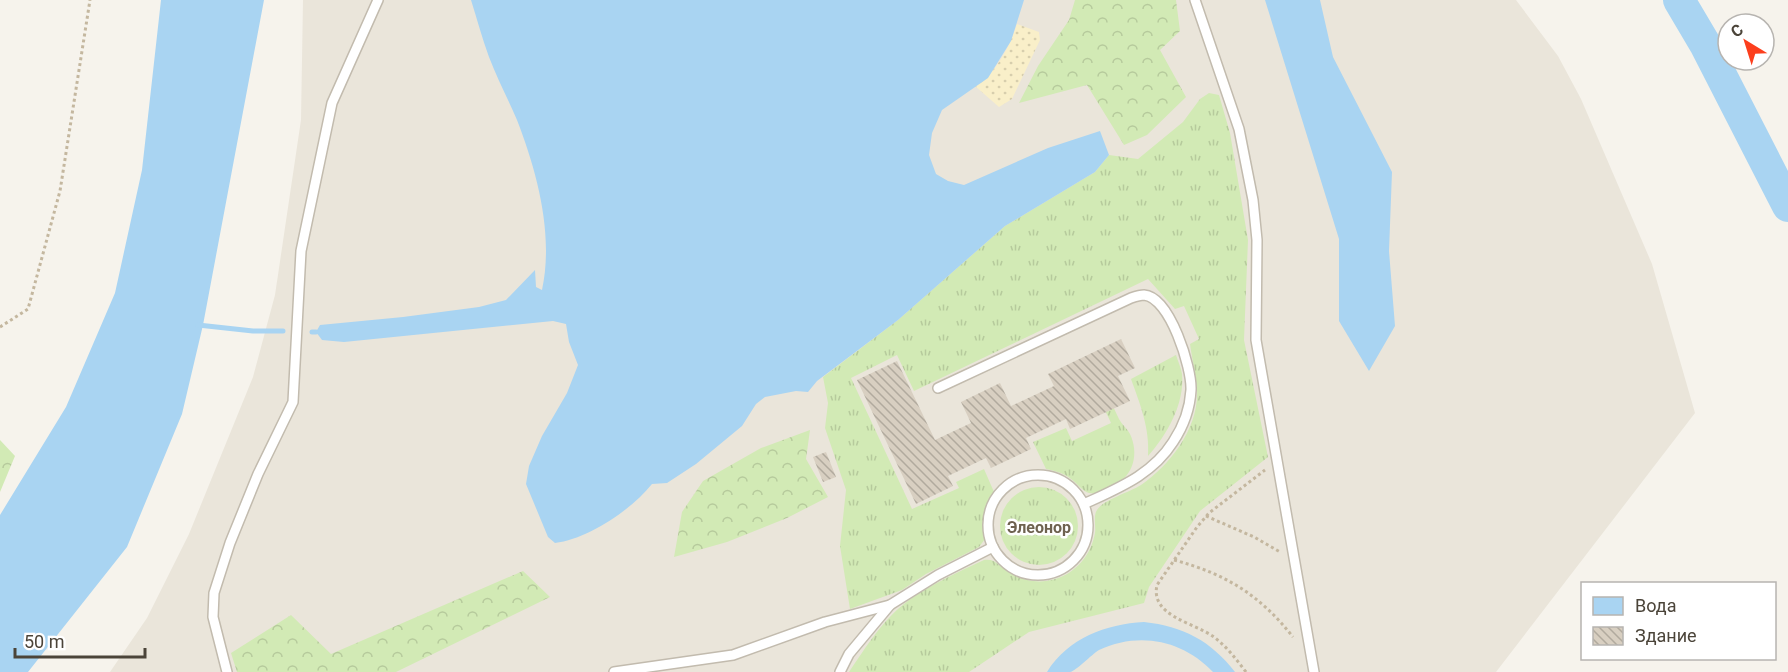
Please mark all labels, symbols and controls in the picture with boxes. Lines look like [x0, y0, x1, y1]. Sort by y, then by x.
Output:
north arrow [1716, 12, 1776, 72]
text: С [1727, 20, 1747, 41]
district label: Элеонор [1007, 518, 1071, 537]
legend [1581, 582, 1776, 660]
text: Вода [1635, 595, 1677, 616]
scale bar [15, 621, 146, 659]
text: Здание [1635, 625, 1697, 646]
text: 50 m [24, 631, 64, 652]

